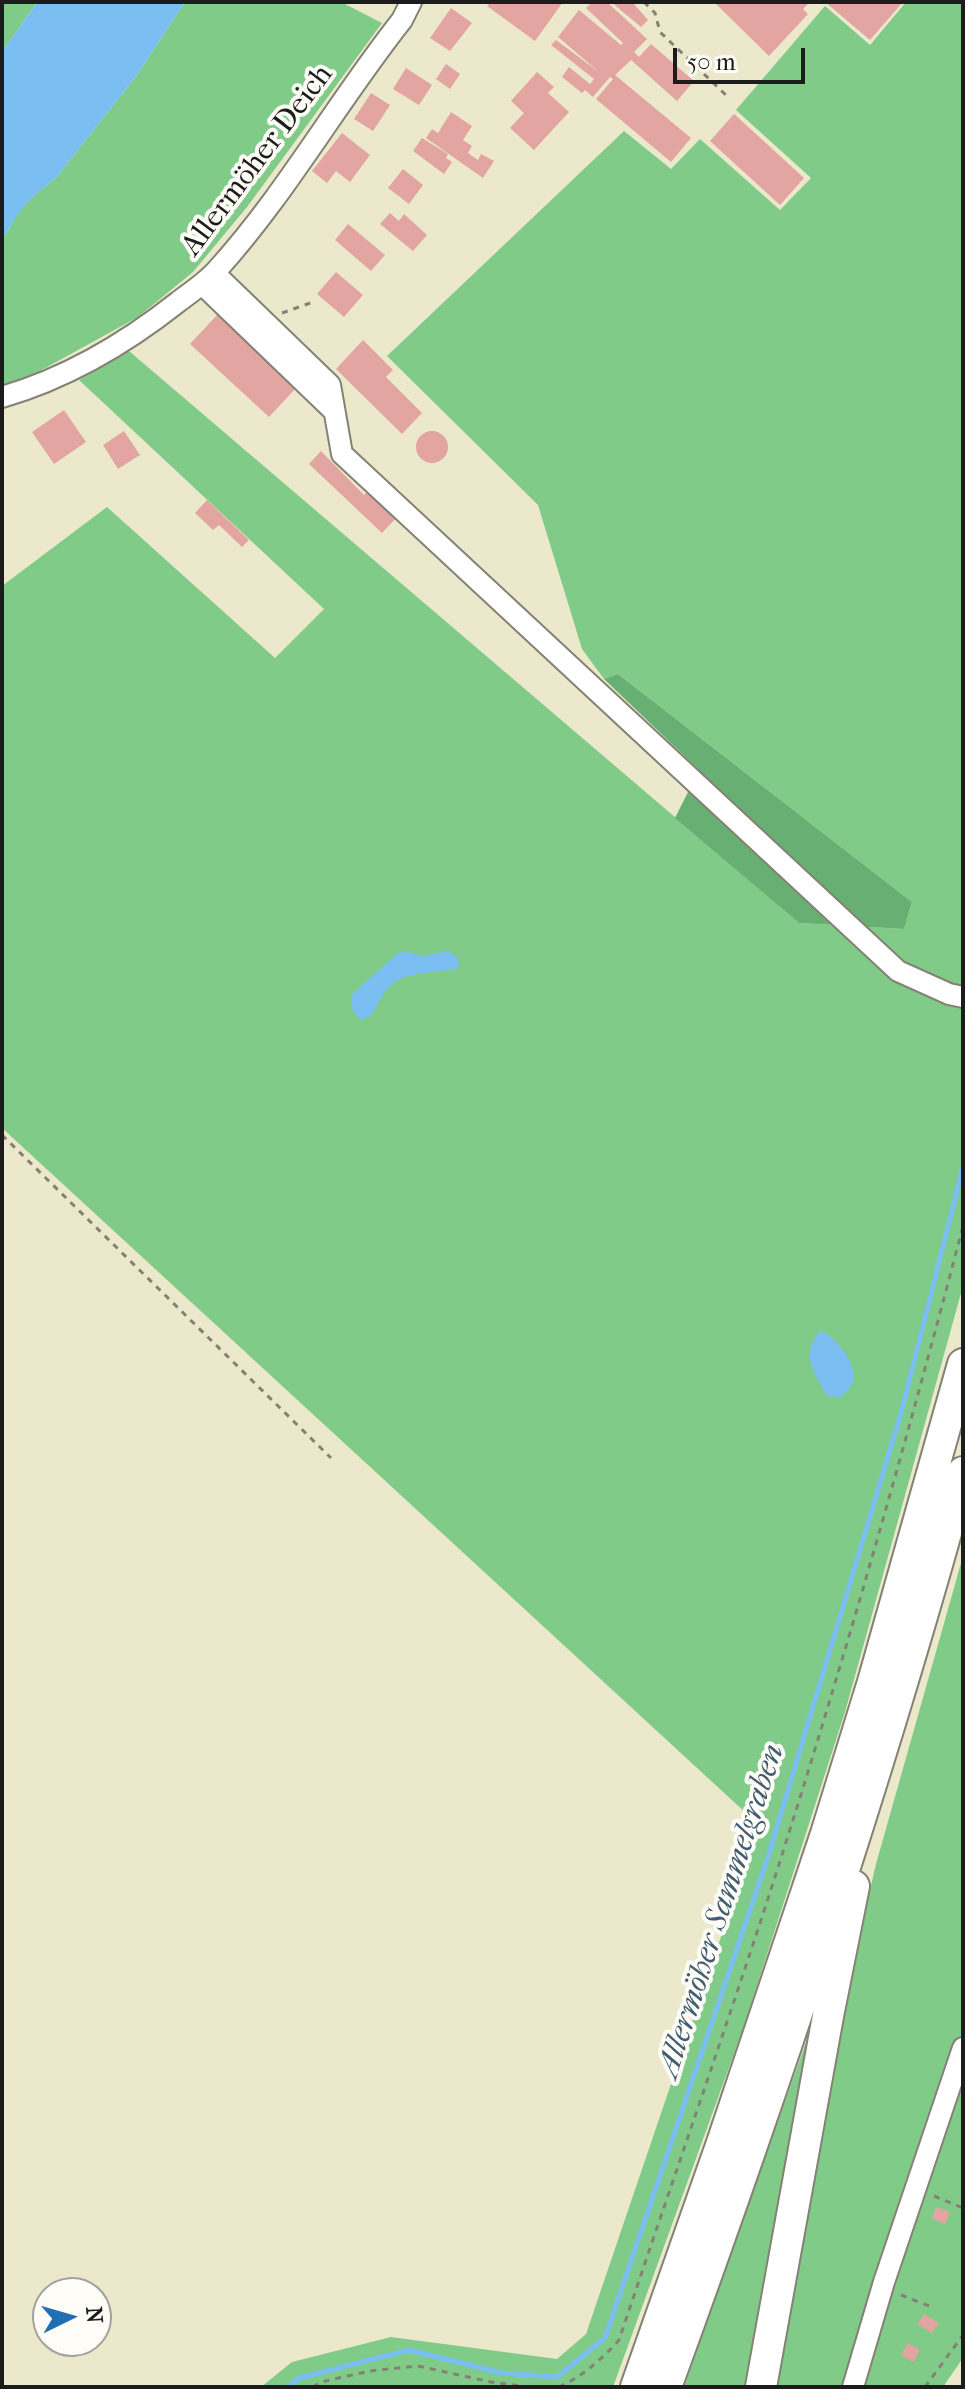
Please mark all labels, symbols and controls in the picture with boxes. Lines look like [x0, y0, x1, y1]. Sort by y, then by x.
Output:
scale bar [677, 32, 809, 82]
text: 50 m [687, 48, 736, 76]
street label: Allermöher Deich [174, 58, 342, 264]
water label: Allermöher Sammelgraben [650, 1740, 794, 2082]
north arrow [32, 2277, 112, 2357]
text: N [80, 2306, 108, 2325]

